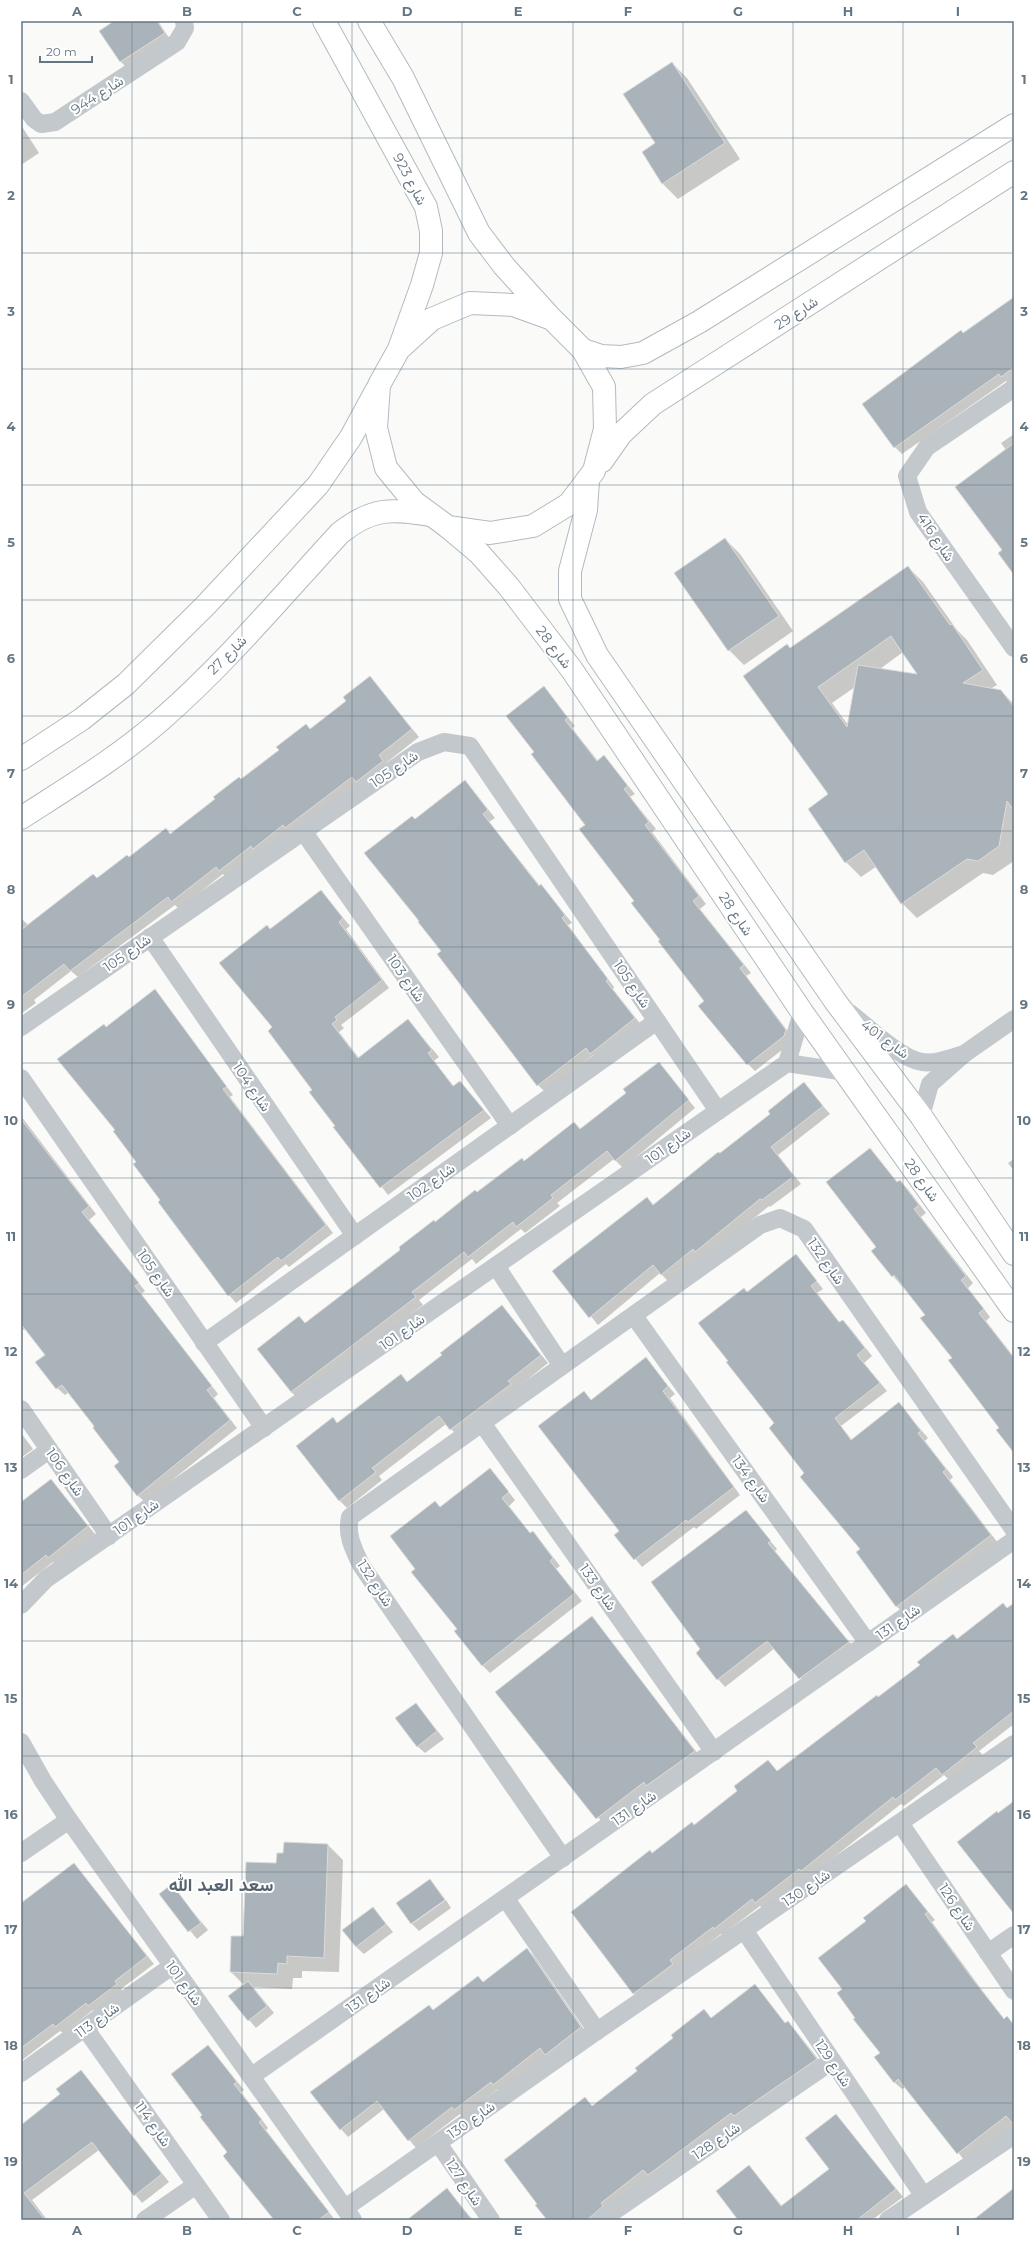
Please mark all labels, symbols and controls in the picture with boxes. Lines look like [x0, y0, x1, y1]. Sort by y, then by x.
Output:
text: A [71, 3, 83, 19]
text: B [182, 3, 192, 19]
text: C [292, 3, 302, 19]
text: D [402, 3, 413, 19]
text: E [514, 3, 523, 19]
text: F [624, 3, 632, 19]
text: G [733, 3, 743, 19]
text: H [843, 3, 853, 19]
text: I [956, 3, 960, 19]
scale bar [40, 38, 92, 64]
text: 20 m [46, 44, 77, 59]
text: 1 [8, 71, 14, 87]
street label: شارع 944 [67, 71, 128, 120]
text: 1 [1021, 71, 1027, 87]
street label: شارع 923 [387, 150, 431, 209]
text: 2 [7, 187, 15, 203]
text: 2 [1020, 187, 1028, 203]
street label: شارع 29 [771, 292, 822, 335]
text: 3 [6, 303, 15, 319]
text: 3 [1019, 303, 1028, 319]
text: 4 [7, 418, 16, 434]
text: 4 [1020, 418, 1029, 434]
street label: شارع 416 [912, 509, 959, 566]
text: 5 [7, 534, 15, 550]
text: 5 [1020, 534, 1028, 550]
street label: شارع 28 [531, 622, 576, 673]
street label: شارع 27 [204, 632, 252, 680]
text: 6 [7, 650, 16, 666]
text: 6 [1020, 650, 1029, 666]
street label: شارع 105 [367, 746, 423, 793]
text: 7 [7, 765, 15, 781]
text: 7 [1020, 765, 1028, 781]
text: 8 [7, 881, 16, 897]
text: 8 [1020, 881, 1029, 897]
street label: شارع 28 [713, 889, 757, 940]
street label: شارع 105 [100, 930, 155, 978]
street label: شارع 103 [382, 951, 429, 1006]
street label: شارع 105 [608, 957, 655, 1013]
text: 9 [7, 996, 15, 1012]
text: 9 [1020, 996, 1028, 1012]
street label: شارع 401 [856, 1015, 913, 1064]
street label: شارع 104 [227, 1059, 275, 1116]
text: 10 [4, 1112, 18, 1128]
text: 10 [1017, 1112, 1031, 1128]
street label: شارع 101 [642, 1124, 695, 1170]
street label: شارع 28 [899, 1155, 943, 1206]
street label: شارع 102 [404, 1159, 459, 1207]
text: 11 [6, 1228, 16, 1244]
text: 11 [1019, 1228, 1029, 1244]
street label: شارع 132 [802, 1234, 848, 1289]
street label: شارع 105 [131, 1246, 179, 1301]
street label: شارع 101 [376, 1310, 429, 1356]
text: 12 [5, 1343, 18, 1359]
text: 12 [1018, 1343, 1031, 1359]
street label: شارع 106 [40, 1444, 88, 1501]
street label: شارع 134 [726, 1452, 774, 1507]
text: 13 [5, 1459, 18, 1475]
text: 13 [1018, 1459, 1031, 1475]
street label: شارع 101 [110, 1495, 163, 1541]
street label: شارع 132 [351, 1556, 397, 1611]
street label: شارع 133 [574, 1560, 620, 1615]
text: 14 [4, 1575, 18, 1591]
text: 14 [1017, 1575, 1031, 1591]
street label: شارع 131 [872, 1600, 925, 1645]
text: 15 [5, 1690, 18, 1706]
text: 15 [1018, 1690, 1031, 1706]
street label: شارع 131 [608, 1786, 661, 1831]
text: 16 [4, 1806, 18, 1822]
text: 16 [1017, 1806, 1031, 1822]
street label: شارع 130 [779, 1865, 835, 1912]
district label: سعد العبد الله [169, 1874, 273, 1896]
street label: شارع 126 [933, 1880, 979, 1935]
text: 17 [4, 1921, 18, 1937]
text: 17 [1017, 1921, 1031, 1937]
street label: شارع 101 [160, 1957, 206, 2010]
street label: شارع 131 [342, 1973, 395, 2018]
street label: شارع 113 [71, 1998, 124, 2043]
street label: شارع 129 [809, 2036, 855, 2091]
text: 18 [4, 2037, 18, 2053]
text: 18 [1017, 2037, 1031, 2053]
street label: شارع 130 [444, 2097, 499, 2145]
street label: شارع 114 [129, 2098, 175, 2151]
street label: شارع 128 [689, 2119, 744, 2165]
text: 19 [4, 2153, 18, 2169]
text: 19 [1017, 2153, 1031, 2169]
street label: شارع 127 [440, 2155, 486, 2210]
text: A [71, 2222, 83, 2238]
text: B [182, 2222, 192, 2238]
text: C [292, 2222, 302, 2238]
text: D [402, 2222, 413, 2238]
text: E [514, 2222, 523, 2238]
text: F [624, 2222, 632, 2238]
text: G [733, 2222, 743, 2238]
text: H [843, 2222, 853, 2238]
text: I [956, 2222, 960, 2238]

